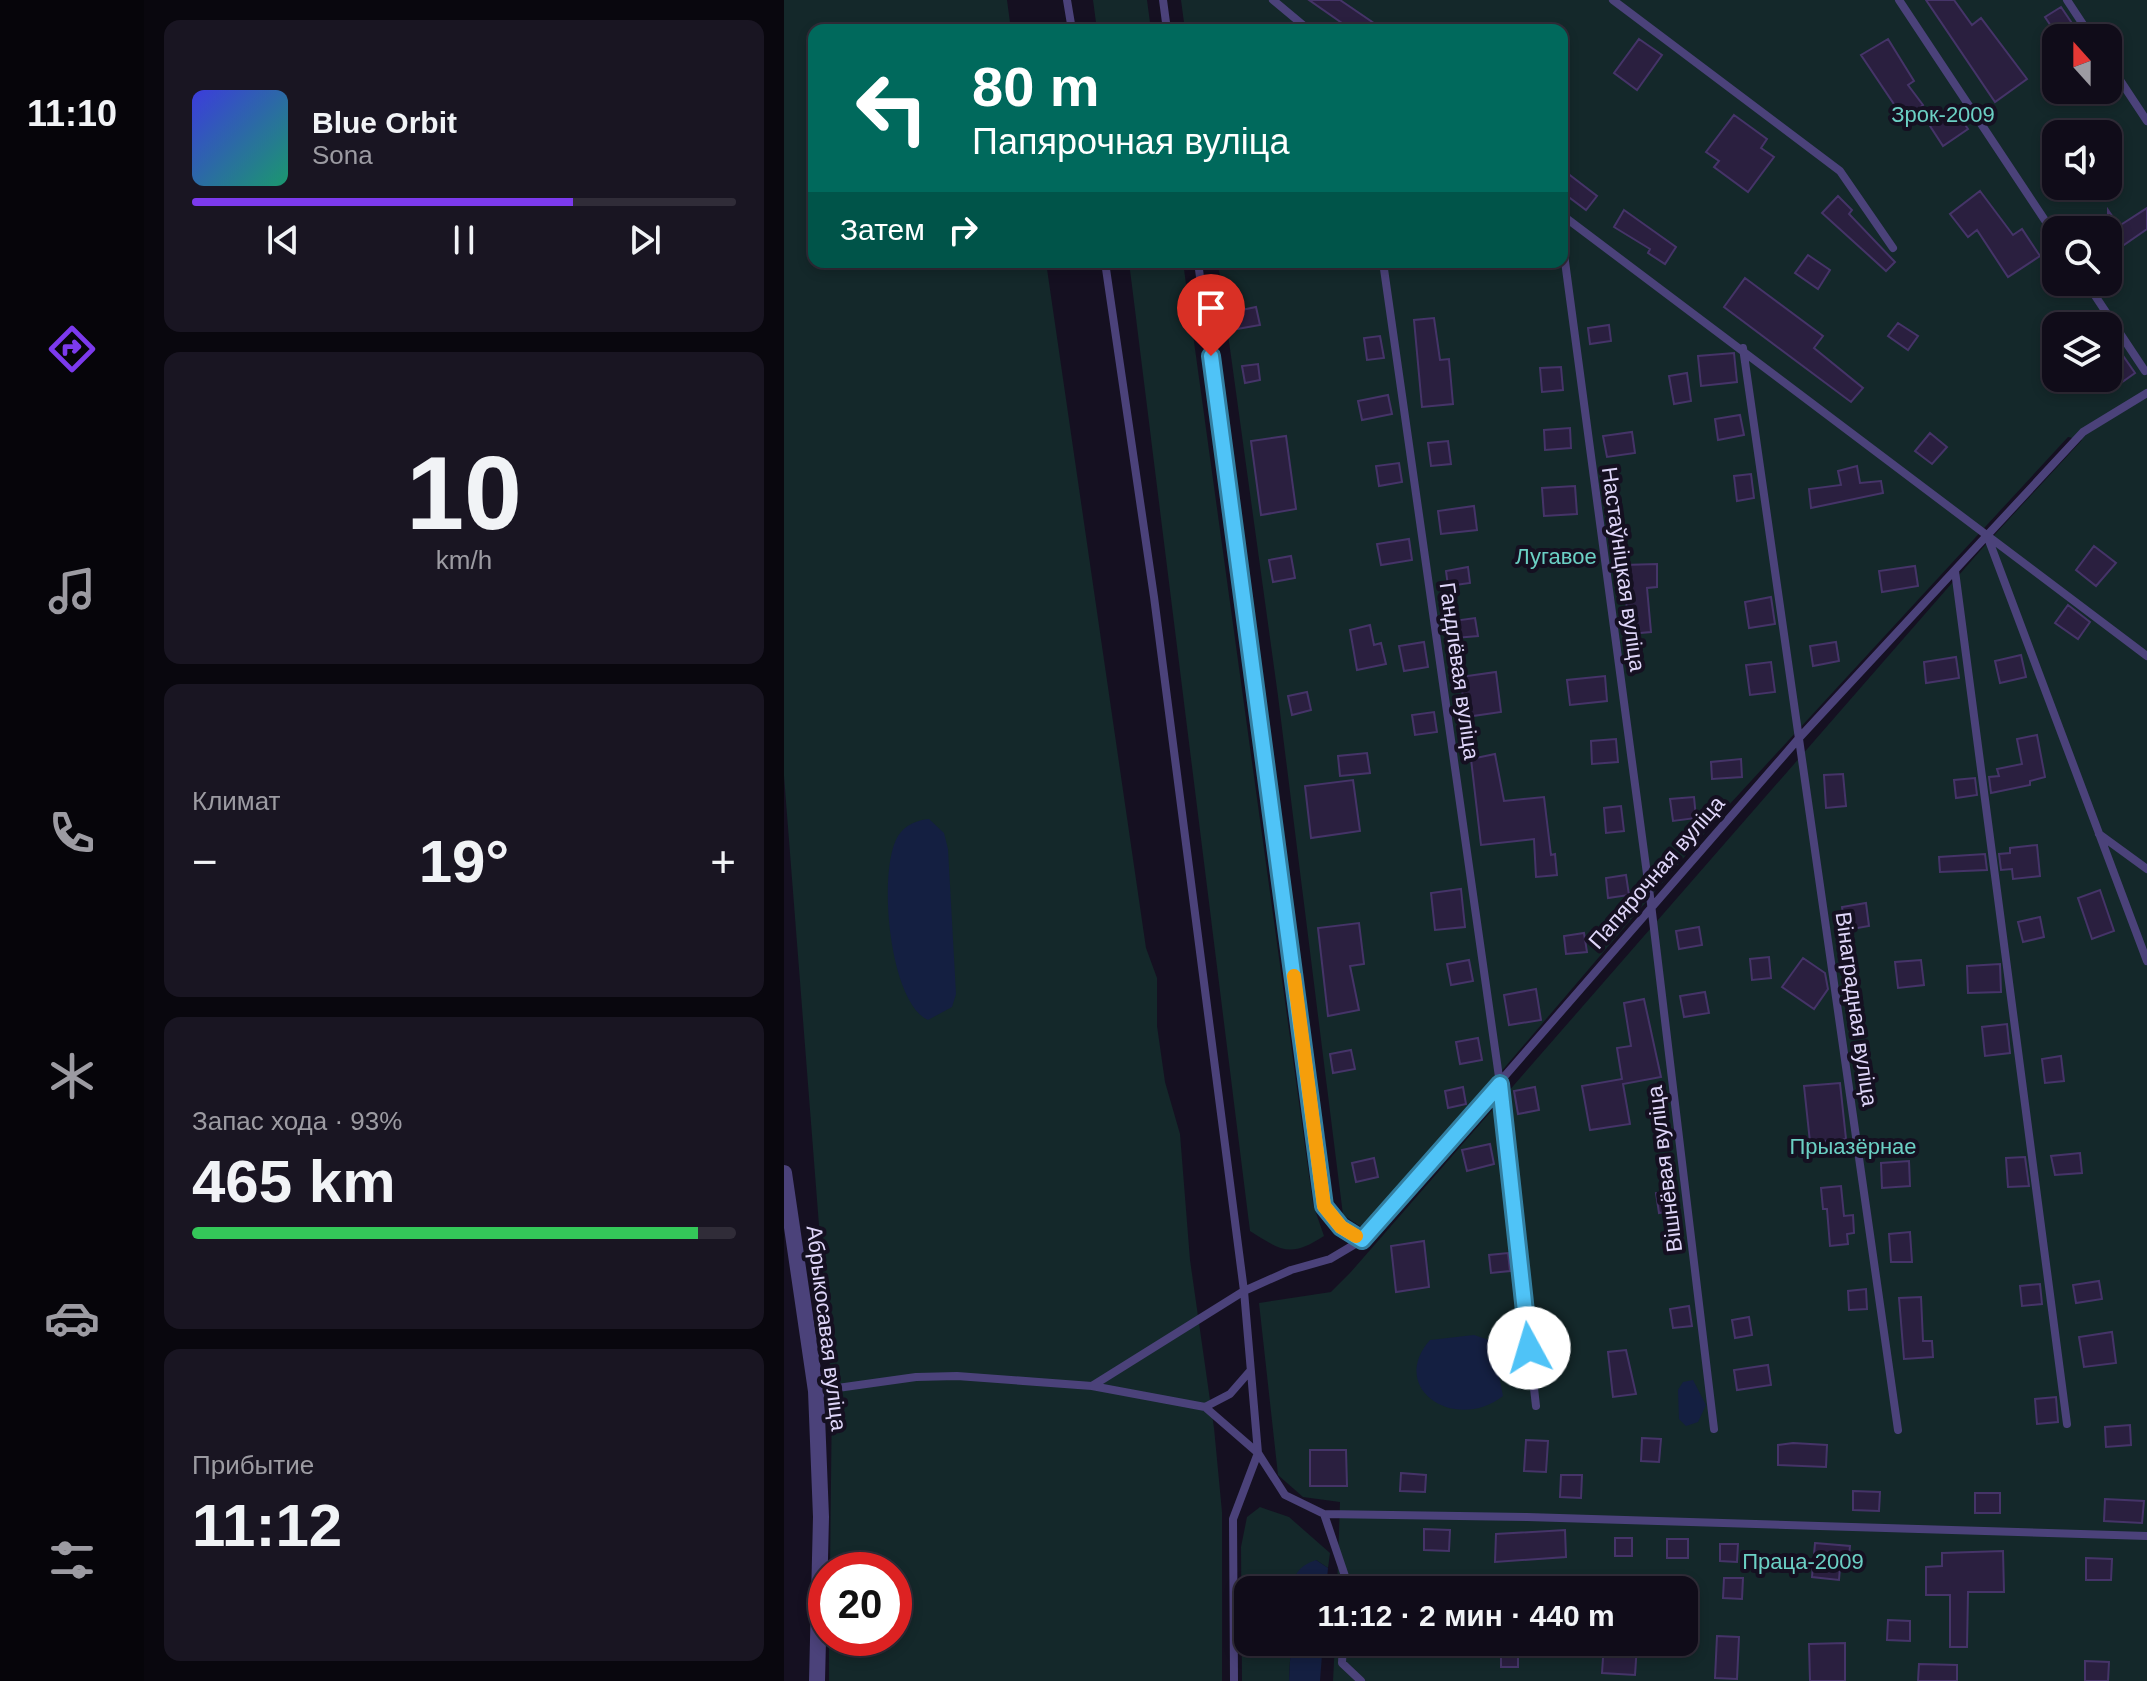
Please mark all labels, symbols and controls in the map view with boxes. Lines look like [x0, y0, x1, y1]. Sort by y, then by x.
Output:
north arrow [2042, 24, 2122, 104]
map controls [2042, 24, 2122, 392]
text: 80 m [972, 55, 1100, 118]
icon: left [840, 56, 944, 160]
text: 11:10 [27, 93, 117, 134]
park label: Зрок-2009 [1891, 102, 1995, 127]
text: Blue Orbit [312, 106, 457, 139]
button: sound [2042, 120, 2122, 200]
text: Папярочная вуліца [972, 121, 1289, 162]
text: Sona [312, 140, 373, 170]
icon: right [941, 208, 985, 252]
text: Затем [840, 213, 925, 246]
button: search [2042, 216, 2122, 296]
icon: previous [261, 218, 305, 262]
icon: pause [442, 218, 486, 262]
icon: next [623, 218, 667, 262]
pin [1177, 274, 1245, 356]
icon: arrive [1189, 286, 1233, 330]
button: layers [2042, 312, 2122, 392]
icon: directions [44, 321, 100, 377]
text: 10 [406, 435, 522, 551]
street label: Настаўніцкая вуліца [1597, 465, 1650, 674]
park label: Лугавое [1515, 544, 1597, 569]
text: km/h [436, 545, 492, 575]
icon: music [44, 563, 100, 619]
street label: Гандлёвая вуліца [1435, 581, 1484, 762]
text: Климат [192, 786, 281, 816]
street label: Папярочная вуліца [1583, 790, 1730, 954]
icon: phone [44, 805, 100, 861]
text: 19° [419, 828, 509, 895]
text: − [192, 837, 218, 886]
text: + [710, 837, 736, 886]
street label: Вінаградная вуліца [1830, 910, 1883, 1109]
icon: climate [44, 1048, 100, 1104]
street label: Вішнёвая вуліца [1642, 1083, 1687, 1254]
text: Запас хода · 93% [192, 1106, 402, 1136]
park label: Прыазёрнае [1789, 1134, 1917, 1159]
text: 465 km [192, 1148, 396, 1215]
street label: Абрыкосавая вуліца [802, 1224, 852, 1433]
icon: car [44, 1290, 100, 1346]
position arrow [1487, 1306, 1571, 1390]
text: Прибытие [192, 1450, 314, 1480]
text: 11:12 [192, 1492, 342, 1559]
icon: filters [44, 1532, 100, 1588]
park label: Праца-2009 [1742, 1549, 1864, 1574]
speed limit sign: 20 [808, 1552, 912, 1656]
text: 11:12 · 2 мин · 440 m [1317, 1599, 1615, 1632]

